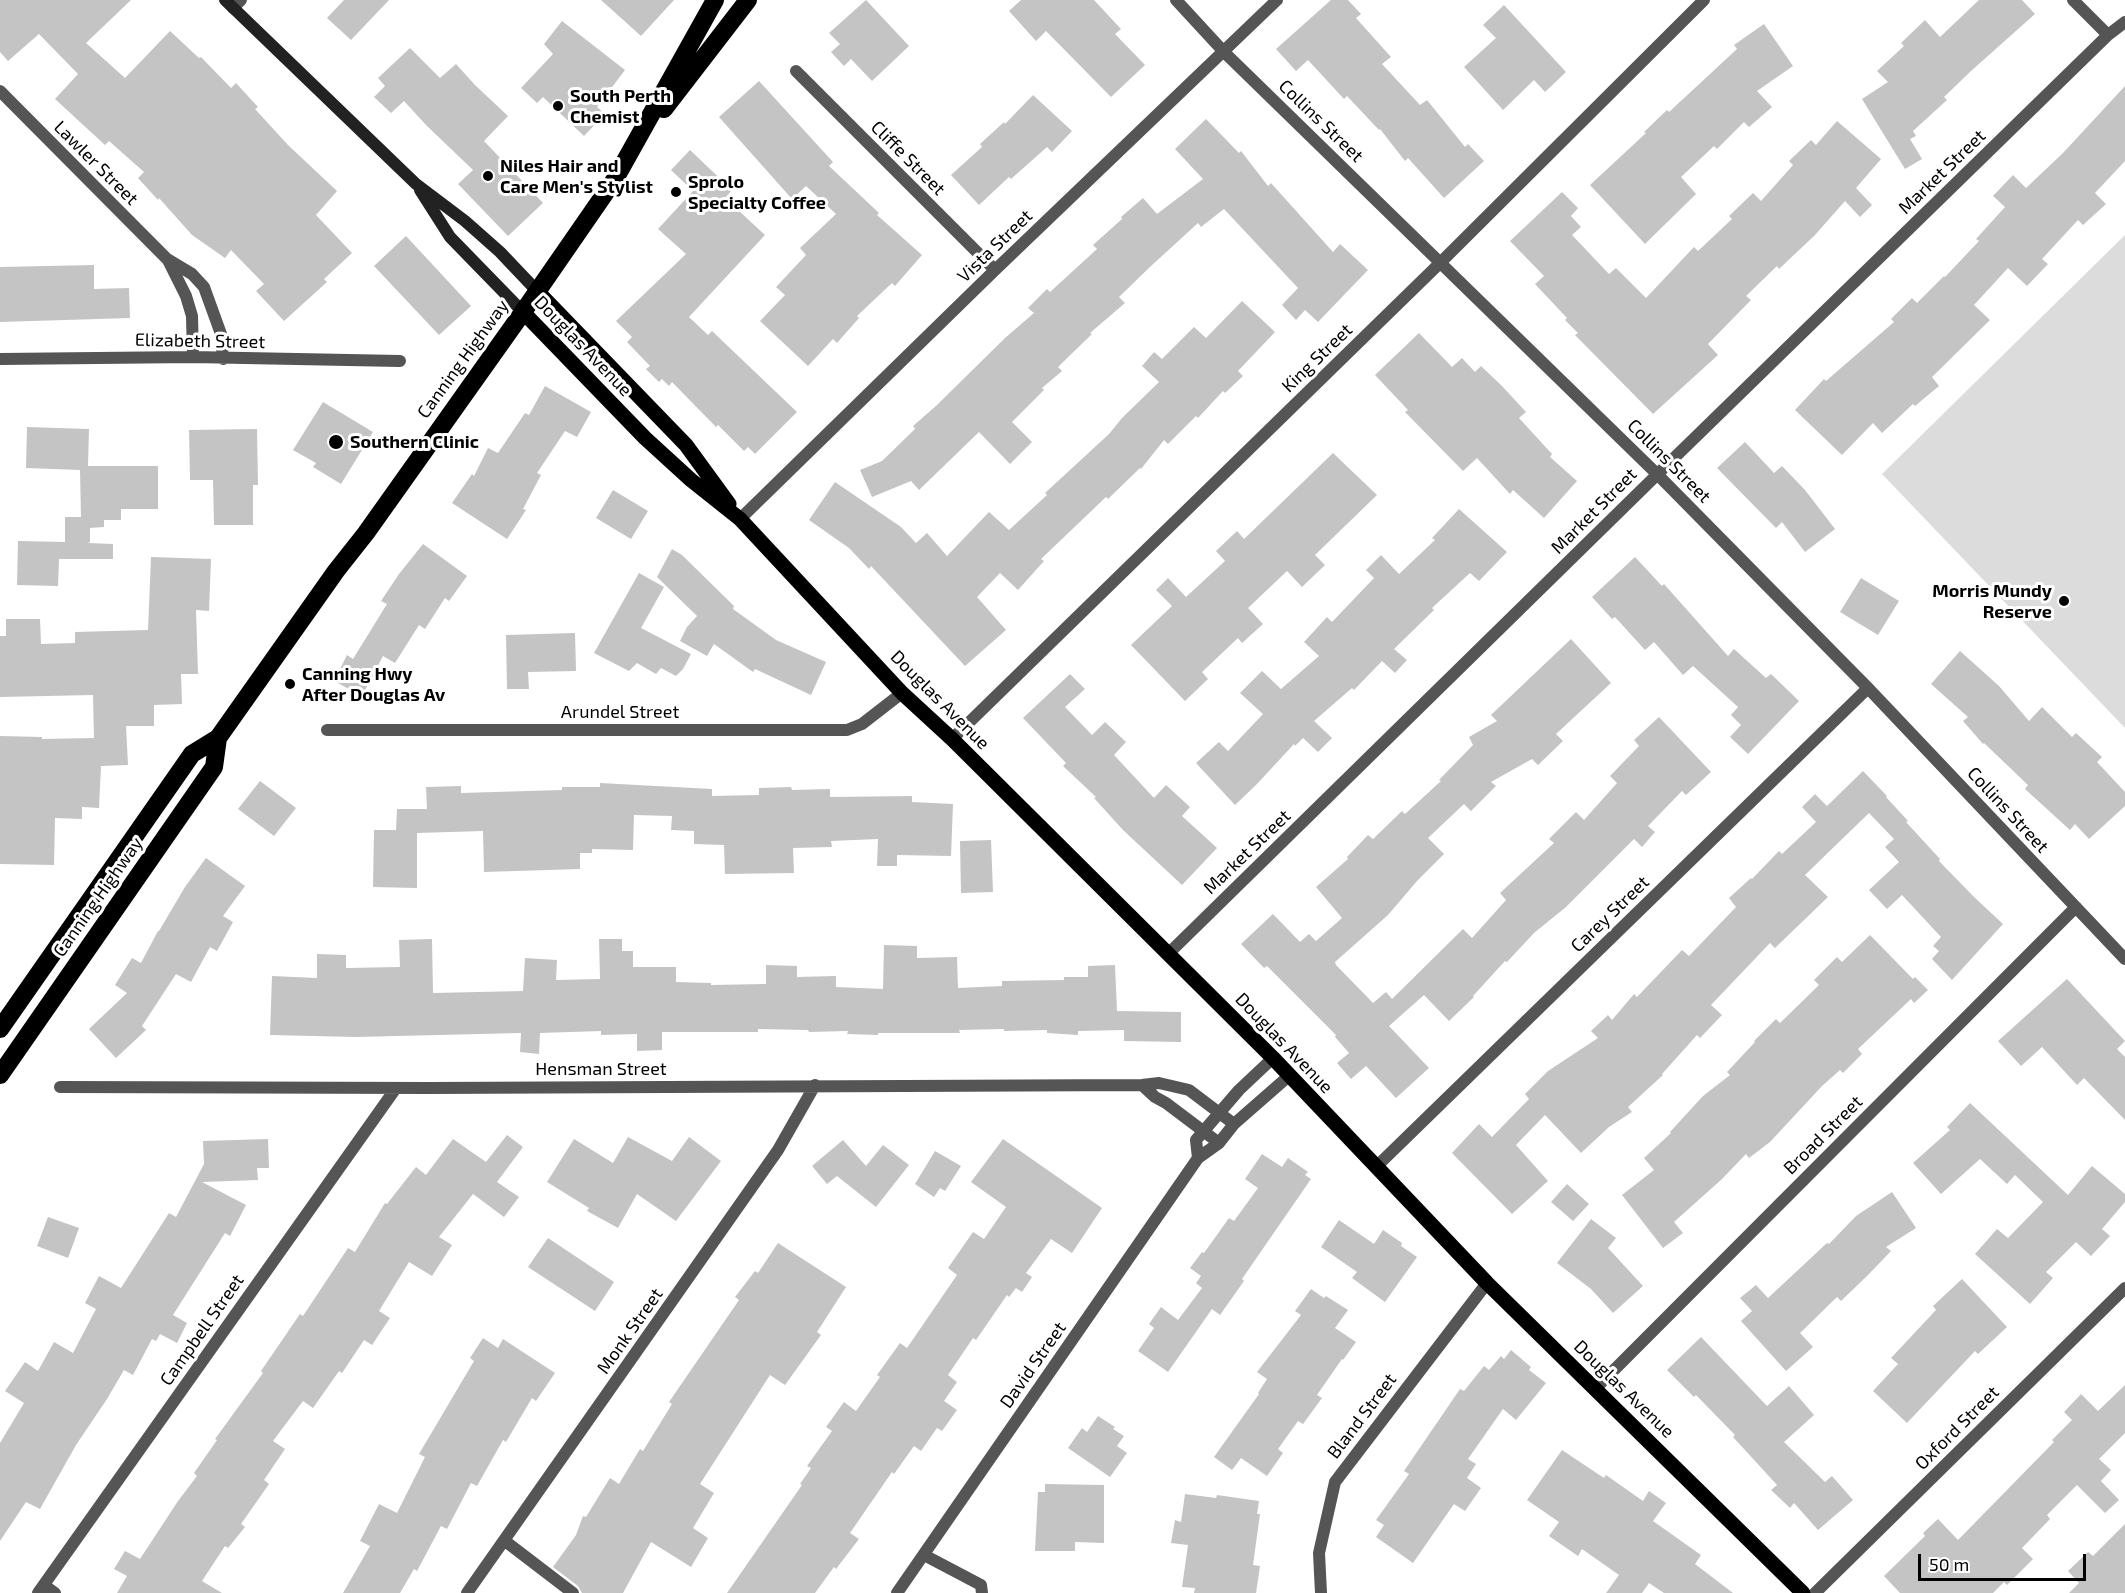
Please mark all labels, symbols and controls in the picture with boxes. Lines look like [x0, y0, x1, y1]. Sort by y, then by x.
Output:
street label: Collins Street [1274, 75, 1368, 167]
place label: South Perth Chemist [570, 85, 671, 128]
marker: South Perth Chemist [551, 99, 565, 113]
street label: Lawler Street [49, 116, 143, 210]
street label: Cliffe Street [866, 116, 950, 200]
street label: Market Street [1894, 125, 1990, 219]
place label: Niles Hair and Care Men's Stylist [500, 155, 653, 198]
marker: Niles Hair and Care Men's Stylist [481, 169, 495, 183]
place label: Sprolo Specialty Coffee [688, 171, 826, 213]
marker: Sprolo Specialty Coffee [669, 185, 683, 199]
street label: Vista Street [953, 205, 1037, 287]
street label: Douglas Avenue [530, 291, 636, 401]
street label: Canning Highway [413, 296, 513, 422]
street label: King Street [1277, 319, 1357, 397]
street label: Elizabeth Street [135, 329, 265, 353]
street label: Collins Street [1623, 415, 1715, 507]
place label: Southern Clinic [350, 431, 479, 453]
marker: Southern Clinic [327, 433, 345, 451]
street label: Market Street [1547, 464, 1641, 558]
place label: Morris Mundy Reserve [1932, 580, 2052, 622]
marker: Morris Mundy Reserve [2057, 594, 2071, 608]
street label: Douglas Avenue [886, 646, 994, 754]
place label: Canning Hwy After Douglas Av [302, 663, 445, 706]
marker: Canning Hwy After Douglas Av [283, 677, 297, 691]
street label: Arundel Street [561, 701, 679, 723]
street label: Collins Street [1963, 763, 2053, 857]
street label: Market Street [1199, 805, 1295, 899]
street label: Canning Highway [49, 833, 147, 961]
street label: Carey Street [1566, 871, 1654, 957]
street label: Douglas Avenue [1231, 988, 1337, 1098]
street label: Hensman Street [535, 1058, 667, 1080]
street label: Broad Street [1779, 1091, 1867, 1179]
street label: Campbell Street [156, 1270, 248, 1390]
street label: Monk Street [593, 1284, 667, 1378]
street label: David Street [995, 1318, 1071, 1412]
street label: Douglas Avenue [1569, 1336, 1679, 1442]
street label: Bland Street [1323, 1369, 1401, 1463]
street label: Oxford Street [1911, 1382, 2003, 1474]
scale bar [1921, 1542, 2089, 1580]
text: 50 m [1929, 1553, 1969, 1575]

